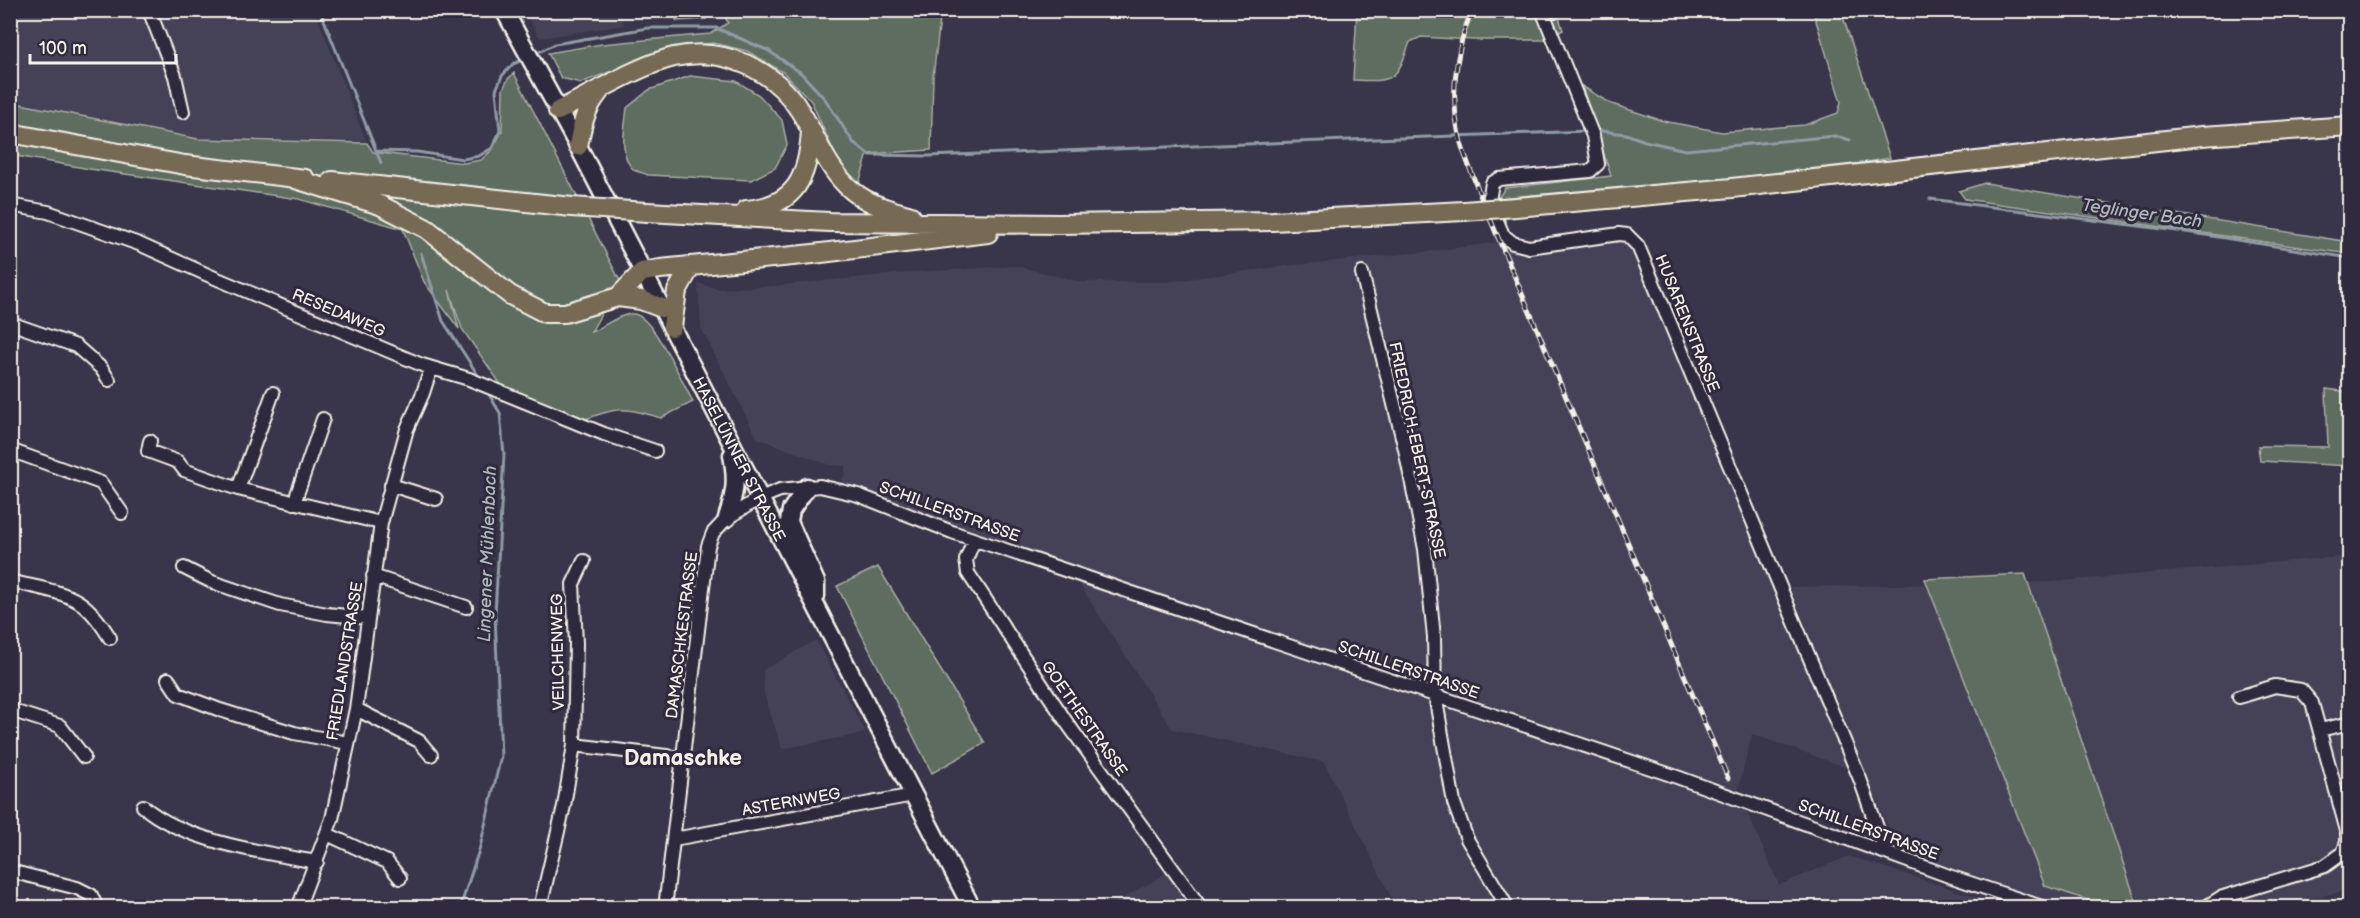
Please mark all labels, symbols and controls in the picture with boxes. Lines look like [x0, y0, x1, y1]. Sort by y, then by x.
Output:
scale bar [30, 27, 176, 65]
text: 100 m [39, 38, 87, 59]
water label: Teglinger Bach [2081, 195, 2203, 232]
street label: HUSARENSTRASSE [1650, 252, 1723, 395]
street label: RESEDAWEG [289, 285, 388, 341]
street label: FRIEDRICH-EBERT-STRASSE [1384, 340, 1449, 560]
street label: HASELÜNNER STRASSE [688, 374, 789, 545]
water label: Lingener Mühlenbach [474, 465, 501, 643]
street label: SCHILLERSTRASSE [877, 478, 1022, 547]
street label: DAMASCHKESTRASSE [663, 551, 702, 720]
street label: FRIEDLANDSTRASSE [324, 580, 367, 742]
street label: VEILCHENWEG [548, 593, 569, 711]
street label: SCHILLERSTRASSE [1335, 637, 1482, 704]
street label: GOETHESTRASSE [1037, 657, 1131, 780]
district label: Damaschke [624, 745, 742, 772]
street label: ASTERNWEG [740, 784, 842, 820]
street label: SCHILLERSTRASSE [1796, 796, 1941, 865]

